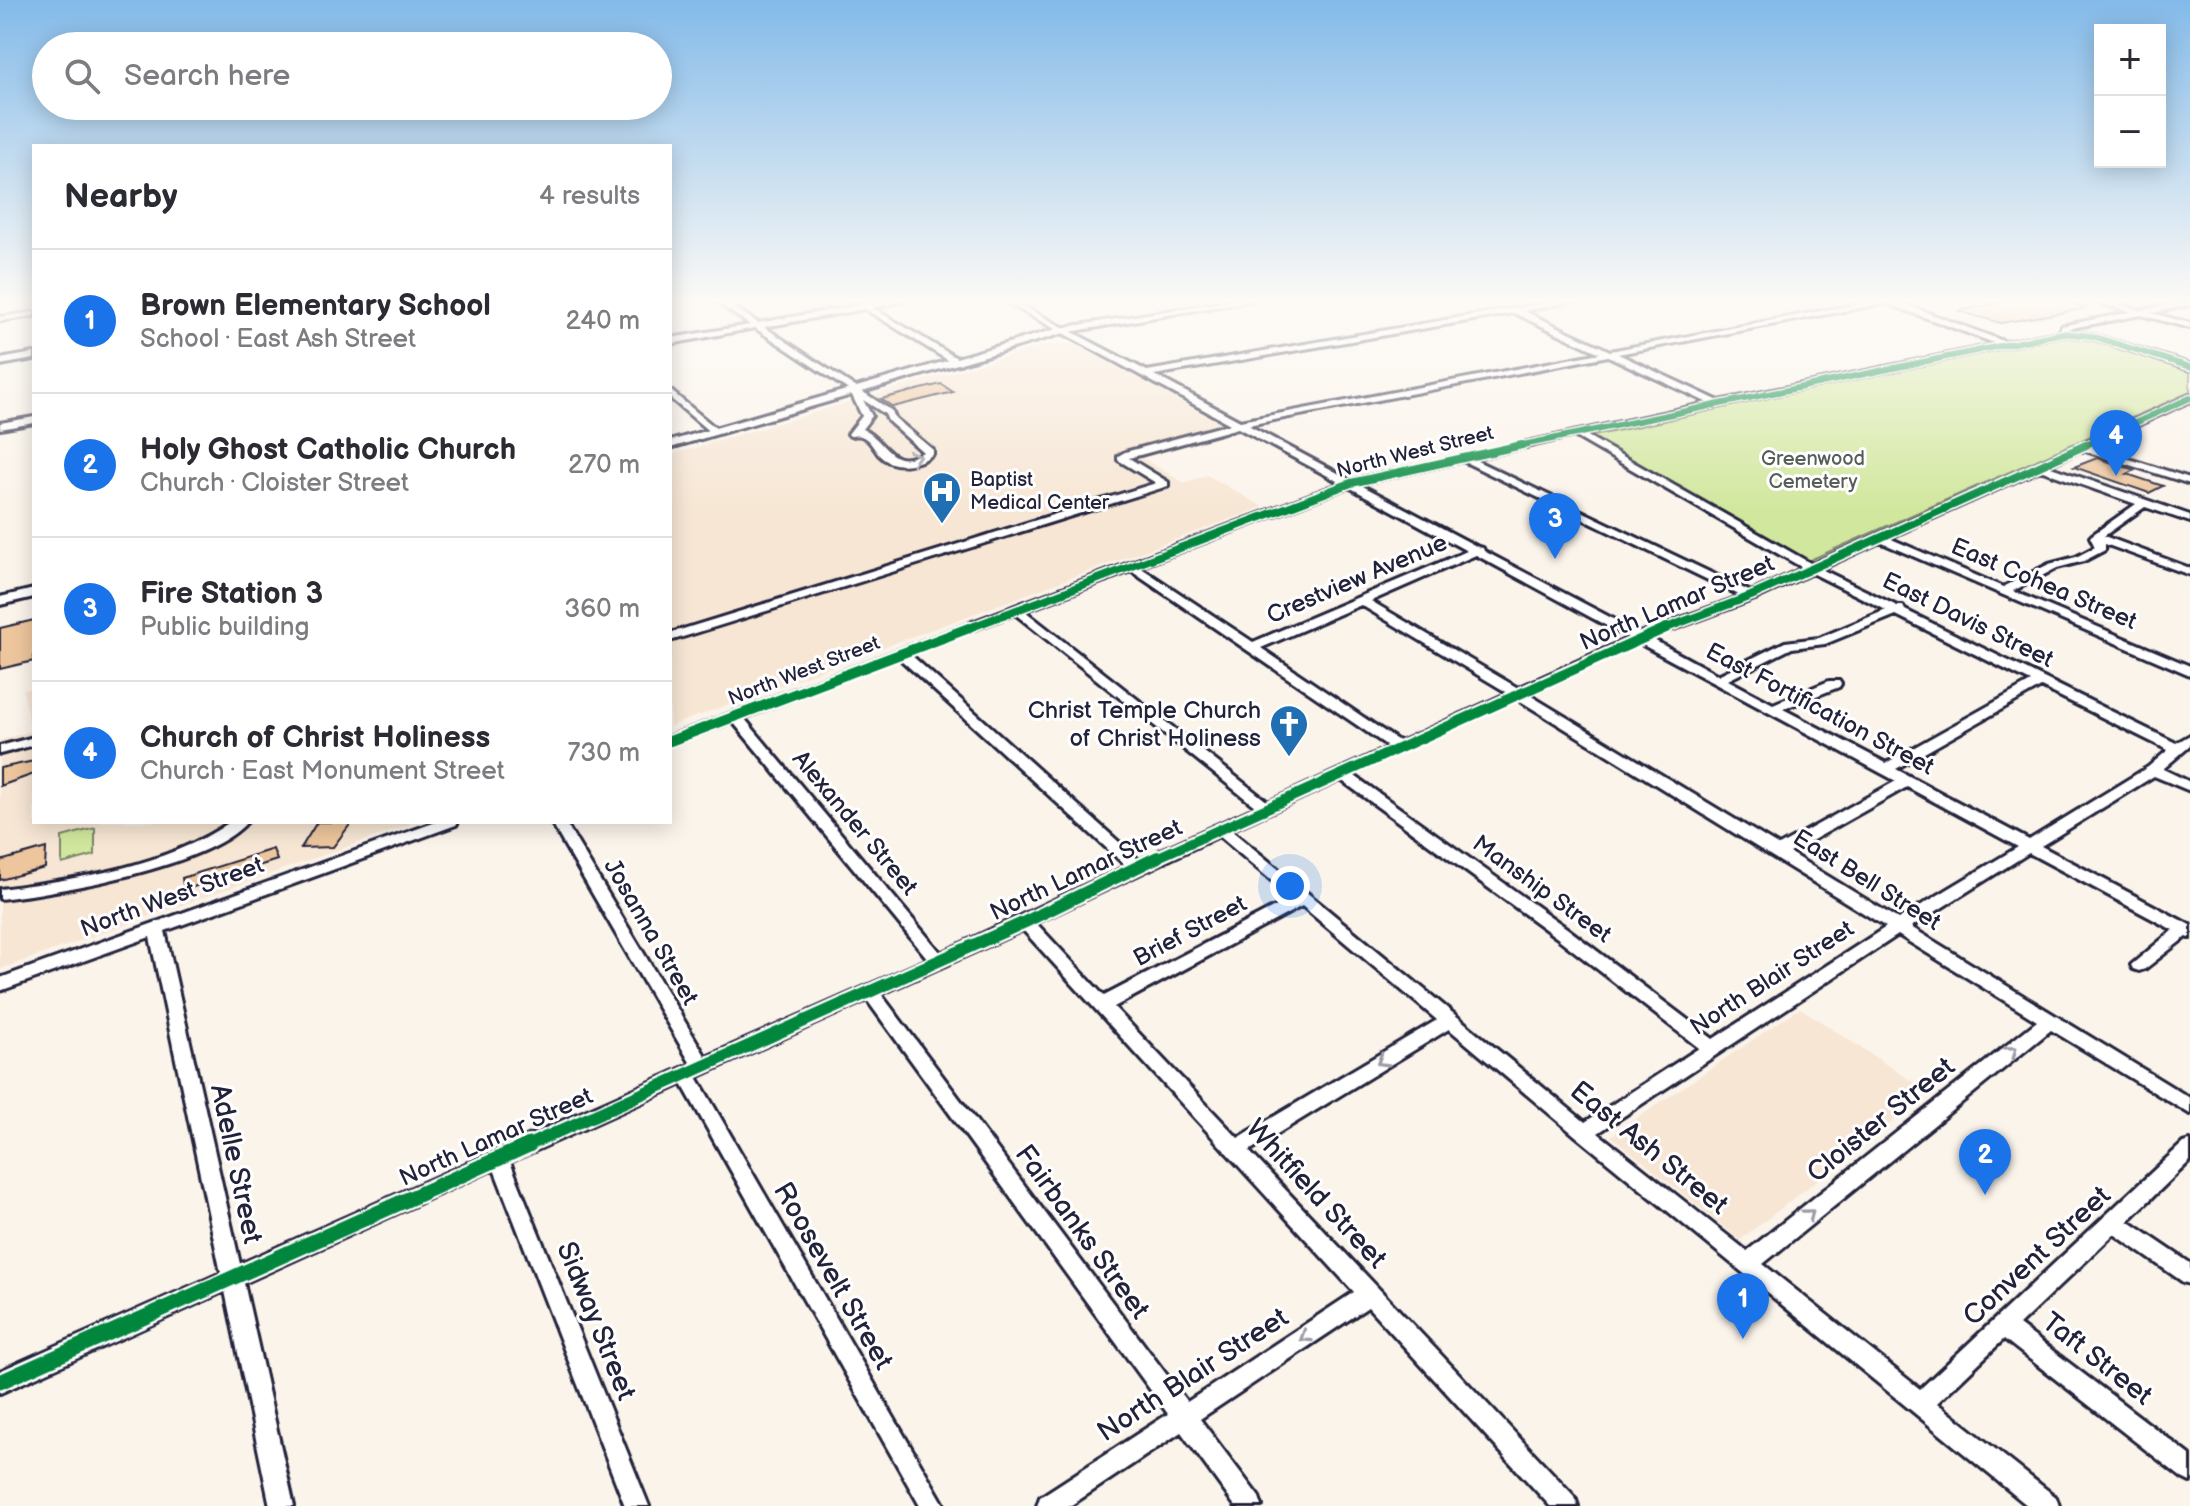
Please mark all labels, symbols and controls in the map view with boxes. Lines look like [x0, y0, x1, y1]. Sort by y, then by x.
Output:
map controls [2094, 24, 2166, 168]
button: + [2094, 24, 2166, 96]
search box [32, 32, 672, 120]
icon: search [60, 54, 104, 98]
text: Search here [124, 58, 290, 94]
button: − [2094, 96, 2166, 168]
text: Nearby [64, 176, 178, 217]
text: 4 results [539, 181, 640, 212]
text: Brown Elementary School [140, 288, 491, 324]
text: 1 [85, 306, 95, 337]
text: 240 m [565, 306, 640, 337]
text: School · East Ash Street [140, 324, 416, 355]
pin: 4 [2090, 410, 2142, 476]
street label: North West Street [1334, 421, 1496, 483]
text: Holy Ghost Catholic Church [140, 432, 516, 468]
park label: Greenwood Cemetery [1761, 447, 1865, 494]
text: 2 [82, 450, 98, 481]
text: 270 m [568, 450, 640, 481]
one-way arrow [908, 450, 921, 467]
text: Church · Cloister Street [140, 468, 409, 499]
place label: Baptist Medical Center [970, 468, 1110, 515]
hospital icon: Baptist Medical Center [921, 470, 963, 525]
pin: 3 [1529, 493, 1581, 559]
street label: Crestview Avenue [1262, 528, 1452, 630]
street label: East Cohea Street [1947, 532, 2142, 636]
street label: North Lamar Street [1575, 549, 1779, 657]
street label: East Davis Street [1878, 566, 2059, 674]
text: Fire Station 3 [140, 576, 323, 612]
text: 3 [82, 594, 98, 625]
text: 360 m [564, 594, 640, 625]
text: Public building [140, 612, 309, 643]
street label: North West Street [725, 631, 883, 711]
street label: East Fortification Street [1701, 636, 1940, 782]
place label: Christ Temple Church of Christ Holiness [1028, 696, 1261, 753]
church icon: Christ Temple Church of Christ Holiness [1268, 703, 1310, 758]
text: Church of Christ Holiness [140, 720, 490, 756]
text: 4 [82, 738, 98, 769]
text: 730 m [567, 738, 640, 769]
street label: Alexander Street [786, 745, 924, 902]
text: Church · East Monument Street [140, 756, 505, 787]
street label: North Lamar Street [985, 813, 1187, 927]
street label: East Bell Street [1788, 823, 1947, 937]
street label: Manship Street [1467, 829, 1618, 949]
street label: North West Street [77, 850, 268, 944]
street label: Josanna Street [598, 854, 705, 1011]
your location [1270, 866, 1310, 906]
street label: Brief Street [1128, 889, 1252, 973]
street label: North Blair Street [1685, 914, 1860, 1042]
one-way arrow [2003, 1047, 2018, 1061]
street label: Cloister Street [1800, 1050, 1962, 1190]
one-way arrow [1376, 1051, 1391, 1067]
street label: East Ash Street [1563, 1074, 1735, 1222]
street label: Adelle Street [203, 1081, 269, 1247]
street label: North Lamar Street [395, 1081, 598, 1193]
street label: Whitfield Street [1239, 1113, 1394, 1276]
pin: 2 [1959, 1129, 2011, 1195]
street label: Fairbanks Street [1008, 1138, 1156, 1326]
street label: Roosevelt Street [766, 1177, 900, 1376]
street label: Convent Street [1956, 1179, 2118, 1333]
one-way arrow [1800, 1209, 1814, 1224]
street label: Sidway Street [549, 1237, 643, 1405]
pin: 1 [1717, 1273, 1769, 1339]
street label: North Blair Street [1091, 1301, 1295, 1449]
street label: Taft Street [2035, 1306, 2159, 1413]
one-way arrow [1299, 1327, 1314, 1342]

